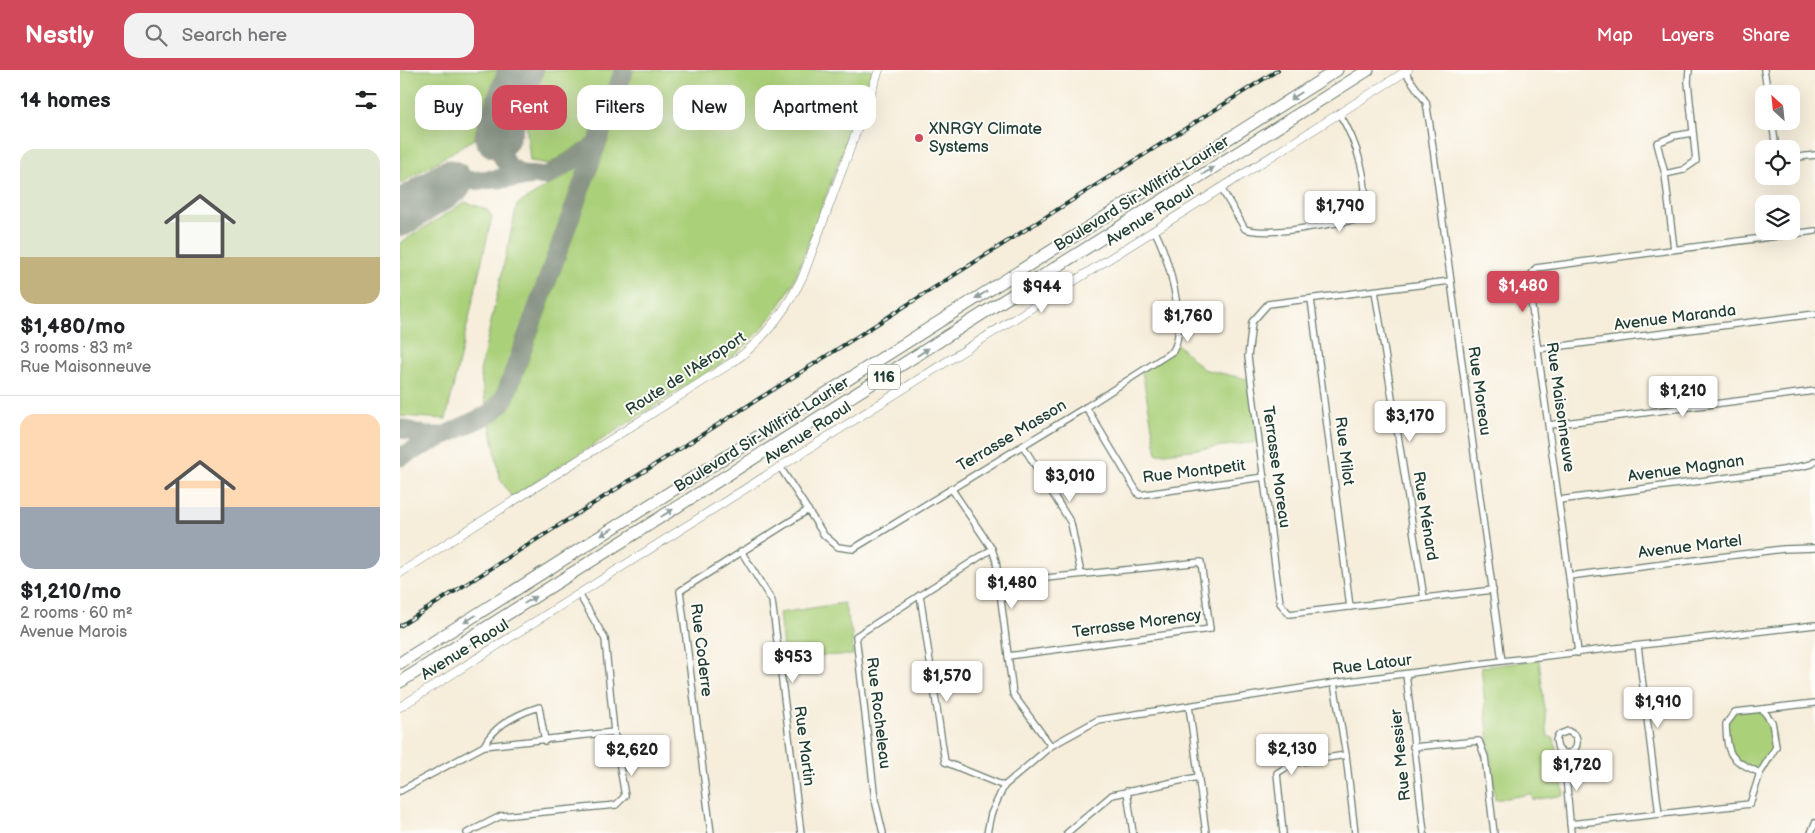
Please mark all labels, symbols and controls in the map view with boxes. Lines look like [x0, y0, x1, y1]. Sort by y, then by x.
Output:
search box [124, 13, 474, 58]
text: Nestly [25, 21, 94, 50]
icon: search [142, 21, 170, 49]
text: Search here [182, 24, 287, 47]
text: Map [1597, 25, 1633, 46]
text: Layers [1661, 25, 1714, 46]
text: Share [1742, 25, 1790, 46]
chip: Buy [415, 85, 482, 130]
chip: Rent [492, 85, 567, 130]
chip: Filters [577, 85, 663, 130]
chip: New [673, 85, 745, 130]
chip: Apartment [755, 85, 876, 130]
north arrow [1755, 85, 1800, 130]
map controls [1755, 85, 1800, 240]
icon: filters [352, 86, 380, 114]
text: 14 homes [20, 88, 111, 113]
one-way arrow [1289, 91, 1302, 101]
place label: XNRGY Climate Systems [928, 120, 1043, 157]
marker: XNRGY Climate Systems [913, 132, 925, 144]
street label: Boulevard Sir-Wilfrid-Laurier [1051, 132, 1233, 256]
button: locate [1755, 140, 1800, 185]
one-way arrow [1202, 167, 1215, 176]
icon: home [155, 181, 245, 271]
street label: Avenue Raoul [1103, 181, 1197, 251]
pin: $1,790 [1299, 190, 1381, 233]
button: layers [1755, 195, 1800, 240]
text: $1,790 [1315, 197, 1365, 216]
pin: $1,480 [1482, 270, 1564, 313]
pin: $944 [1012, 272, 1072, 314]
text: $1,480 [1498, 277, 1548, 296]
text: $944 [1023, 278, 1061, 297]
one-way arrow [974, 291, 988, 300]
pin: $1,760 [1147, 300, 1229, 343]
street label: Avenue Maranda [1613, 301, 1737, 335]
text: $1,760 [1163, 307, 1213, 326]
text: $1,480/mo [20, 314, 125, 339]
street label: Route de l'Aéroport [622, 328, 750, 420]
text: 3 rooms · 83 m² [20, 339, 133, 358]
street label: Rue Maisonneuve [1541, 341, 1579, 474]
street label: Rue Moreau [1463, 345, 1495, 437]
one-way arrow [917, 347, 930, 357]
text: Rue Maisonneuve [20, 358, 151, 377]
road number: 116 [868, 364, 900, 390]
street label: Boulevard Sir-Wilfrid-Laurier [671, 373, 853, 497]
pin: $1,210 [1642, 376, 1724, 418]
text: $1,210 [1660, 382, 1706, 401]
street label: Terrasse Masson [954, 396, 1070, 476]
street label: Avenue Raoul [761, 398, 855, 468]
pin: $3,170 [1369, 400, 1451, 443]
street label: Terrasse Moreau [1258, 405, 1294, 529]
text: $3,170 [1386, 407, 1434, 426]
street label: Rue Milot [1330, 416, 1358, 486]
icon: home [155, 447, 245, 537]
street label: Avenue Magnan [1627, 451, 1745, 487]
street label: Rue Montpetit [1142, 456, 1246, 488]
pin: $3,010 [1029, 460, 1111, 503]
text: $3,010 [1045, 467, 1095, 486]
street label: Rue Ménard [1409, 470, 1441, 562]
one-way arrow [661, 509, 674, 518]
one-way arrow [601, 527, 614, 537]
street label: Avenue Martel [1637, 531, 1743, 563]
pin: $1,480 [971, 568, 1053, 610]
text: $1,480 [987, 574, 1037, 593]
text: $1,210/mo [20, 579, 121, 604]
one-way arrow [524, 596, 537, 605]
street label: Rue Coderre [686, 602, 716, 698]
text: 2 rooms · 60 m² [20, 604, 133, 623]
street label: Terrasse Morency [1071, 605, 1203, 642]
one-way arrow [463, 614, 476, 624]
street label: Avenue Raoul [418, 615, 512, 685]
text: Avenue Marois [20, 623, 127, 642]
pin: $953 [763, 642, 823, 684]
text: $953 [774, 648, 812, 667]
street label: Rue Latour [1331, 651, 1413, 679]
street label: Rue Rocheleau [862, 656, 894, 770]
pin: $1,570 [906, 660, 988, 703]
text: $1,570 [923, 667, 971, 686]
pin: $1,910 [1617, 686, 1699, 729]
text: $1,910 [1635, 693, 1681, 712]
street label: Rue Martin [790, 705, 818, 787]
street label: Rue Messier [1387, 708, 1415, 802]
pin: $2,620 [591, 734, 673, 777]
pin: $2,130 [1251, 734, 1333, 776]
text: $2,130 [1267, 740, 1317, 759]
text: $2,620 [606, 741, 658, 760]
pin: $1,720 [1536, 750, 1618, 792]
text: $1,720 [1553, 756, 1601, 775]

